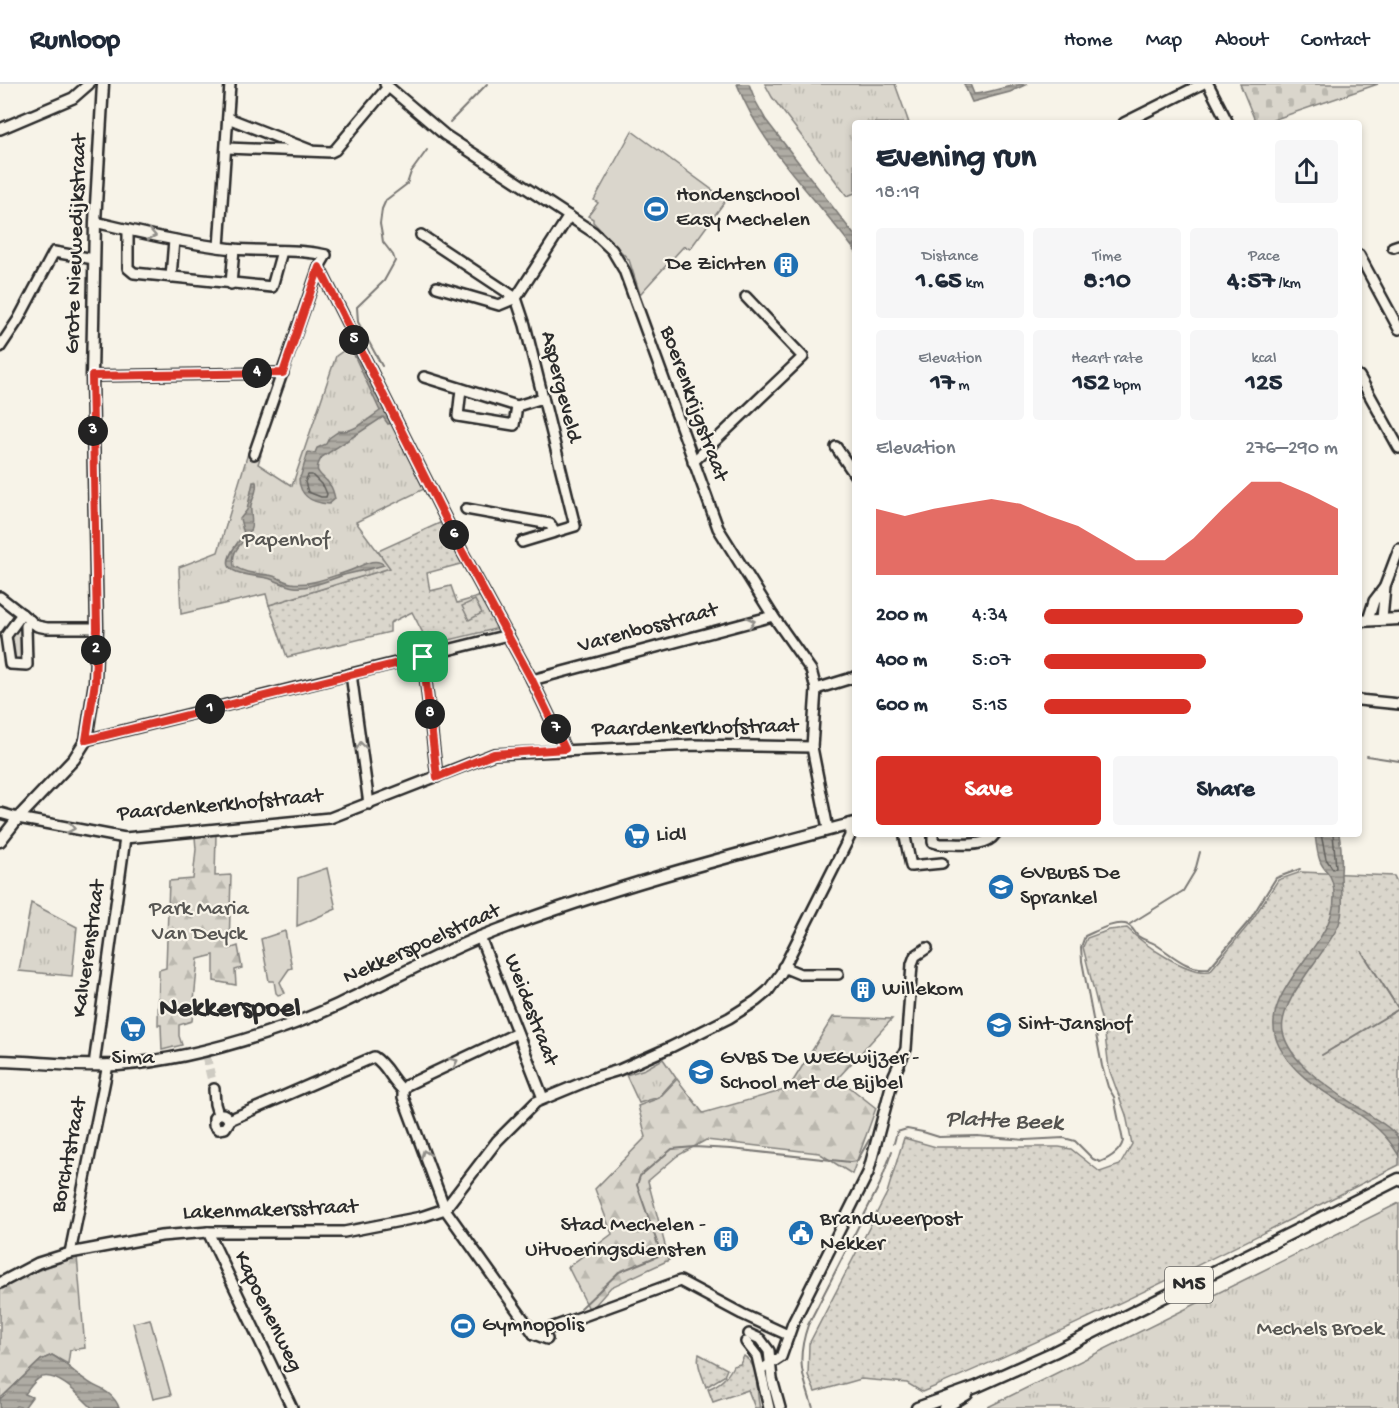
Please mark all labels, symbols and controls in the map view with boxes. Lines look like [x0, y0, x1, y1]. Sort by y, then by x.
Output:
text: Runloop [30, 25, 120, 58]
text: Home [1064, 29, 1112, 54]
text: Map [1145, 29, 1182, 54]
text: About [1215, 29, 1268, 54]
text: Contact [1301, 29, 1369, 54]
street label: Grote Nieuwedijkstraat [60, 132, 94, 354]
text: Evening run [876, 140, 1036, 178]
button: share [1275, 140, 1338, 203]
text: 18:19 [876, 182, 919, 205]
place label: Hondenschool Easy Mechelen [676, 183, 811, 234]
sports icon: Hondenschool Easy Mechelen [641, 194, 671, 224]
one-way arrow [146, 228, 156, 241]
text: Distance [922, 248, 978, 267]
text: Time [1092, 248, 1122, 267]
text: Pace [1248, 248, 1280, 267]
building icon: De Zichten [771, 250, 801, 280]
place label: De Zichten [664, 252, 767, 278]
text: 1.65 [916, 267, 962, 298]
text: 8:10 [1083, 267, 1131, 298]
text: 4:57 [1227, 267, 1275, 298]
text: km [962, 275, 984, 294]
text: /km [1275, 275, 1301, 294]
street label: Boerenkrijgstraat [653, 322, 734, 487]
pin: 5 [339, 325, 369, 355]
street label: Aspergeveld [534, 329, 587, 447]
text: 5 [350, 330, 358, 349]
text: Elevation [918, 350, 982, 369]
text: Heart rate [1071, 350, 1143, 369]
text: kcal [1252, 350, 1276, 369]
pin: 4 [242, 358, 272, 388]
text: 4 [253, 363, 261, 382]
text: 17 [930, 369, 954, 400]
text: 152 [1073, 369, 1110, 400]
text: 125 [1246, 369, 1282, 400]
text: m [954, 377, 970, 396]
text: bpm [1110, 377, 1141, 396]
pin: 3 [78, 416, 108, 446]
text: 3 [89, 421, 97, 440]
text: Elevation [876, 438, 956, 461]
text: 276–290 m [1245, 438, 1338, 461]
pin: 6 [439, 520, 469, 550]
text: 6 [450, 525, 458, 544]
park label: Papenhof [242, 528, 332, 554]
street label: Varenbosstraat [574, 597, 723, 660]
text: 200 m [876, 605, 927, 628]
text: 4:34 [972, 605, 1008, 628]
one-way arrow [745, 617, 756, 629]
pin [397, 631, 448, 682]
pin: 2 [81, 635, 111, 665]
text: 2 [92, 640, 100, 659]
icon: arrive [406, 640, 439, 673]
text: 400 m [876, 650, 927, 673]
text: 5:07 [972, 650, 1011, 673]
pin: 1 [195, 694, 225, 724]
text: 600 m [876, 695, 928, 718]
text: 5:15 [972, 695, 1007, 718]
text: 1 [207, 699, 213, 718]
pin: 8 [415, 699, 445, 729]
text: 8 [426, 704, 434, 723]
pin: 7 [541, 714, 571, 744]
street label: Paardenkerkhofstraat [591, 714, 800, 744]
text: 7 [552, 719, 560, 738]
one-way arrow [355, 742, 368, 751]
button: Save [876, 756, 1101, 825]
button: Share [1113, 756, 1338, 825]
street label: Paardenkerkhofstraat [115, 784, 326, 828]
one-way arrow [66, 821, 76, 834]
supermarket icon: Lidl [622, 821, 652, 851]
place label: Lidl [656, 823, 687, 849]
place label: GVBuBS De Sprankel [1020, 861, 1121, 912]
school or university icon: GVBuBS De Sprankel [986, 872, 1016, 902]
street label: Kalverenstraat [68, 877, 113, 1019]
park label: Park Maria Van Deyck [148, 897, 249, 948]
street label: Nekkerspoelstraat [339, 898, 506, 991]
street label: Weidestraat [497, 951, 564, 1071]
building icon: Willekom [848, 975, 878, 1005]
place label: Willekom [882, 977, 964, 1003]
district label: Nekkerspoel [159, 993, 301, 1026]
school or university icon: Sint-Janshof [984, 1010, 1014, 1040]
place label: Sint-Janshof [1018, 1012, 1134, 1038]
supermarket icon: Sima [118, 1014, 148, 1044]
place label: Sima [112, 1046, 155, 1072]
place label: GVBS De WEGwijzer - School met de Bijbel [720, 1046, 919, 1097]
one-way arrow [447, 1057, 458, 1069]
school or university icon: GVBS De WEGwijzer - School met de Bijbel [686, 1057, 716, 1087]
street label: Borchtstraat [46, 1093, 94, 1216]
water label: Platte Beek [945, 1105, 1065, 1139]
one-way arrow [420, 1149, 432, 1160]
street label: Lakenmakersstraat [182, 1195, 360, 1227]
place label: Brandweerpost Nekker [819, 1207, 963, 1258]
place label: Stad Mechelen - Uitvoeringsdiensten [525, 1213, 707, 1264]
public building icon: Brandweerpost Nekker [786, 1218, 816, 1248]
building icon: Stad Mechelen - Uitvoeringsdiensten [711, 1224, 741, 1254]
street label: Kapoenenweg [227, 1247, 307, 1377]
road number: N15 [1165, 1267, 1213, 1303]
sports icon: Gymnopolis [448, 1311, 478, 1341]
place label: Gymnopolis [482, 1313, 585, 1339]
park label: Mechels Broek [1256, 1317, 1386, 1343]

